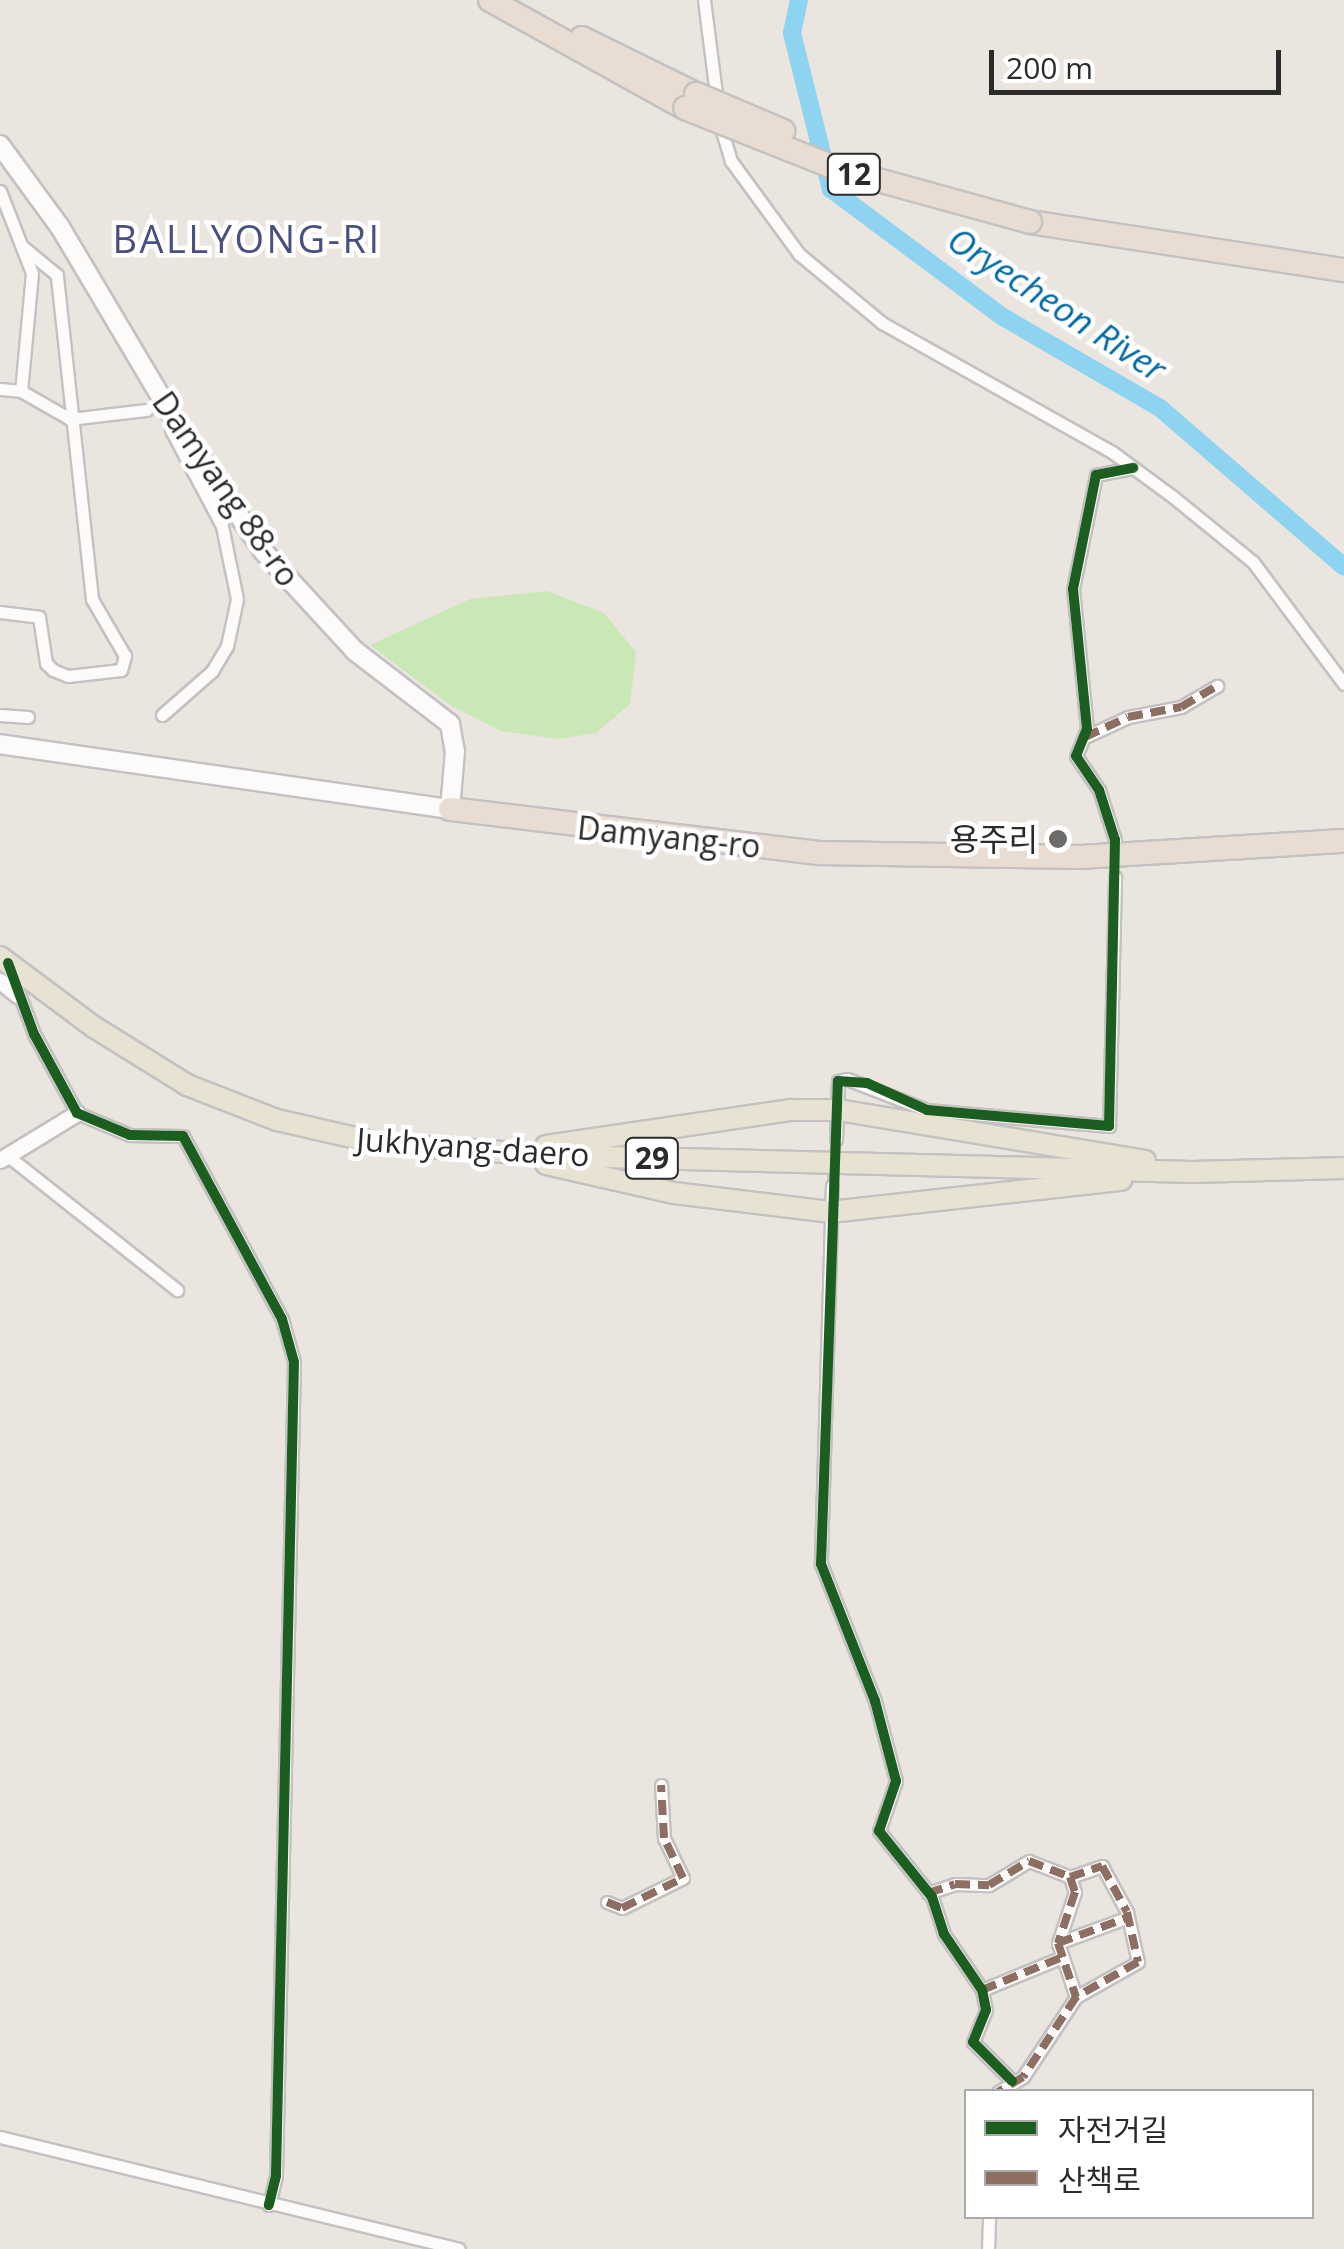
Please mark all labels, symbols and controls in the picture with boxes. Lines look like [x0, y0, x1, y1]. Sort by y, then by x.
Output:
scale bar [994, 30, 1286, 92]
text: 200 m [1006, 47, 1093, 88]
road number: 12 [826, 149, 882, 199]
district label: BALLYONG-RI [112, 216, 382, 262]
water label: Oryecheon River [940, 218, 1174, 390]
street label: Damyang 88-ro [145, 384, 307, 594]
street label: Damyang-ro [575, 808, 763, 866]
place label: 용주리 [950, 820, 1038, 858]
marker: 용주리 [1047, 828, 1069, 850]
street label: Jukhyang-daero [355, 1120, 591, 1174]
road number: 29 [624, 1133, 680, 1183]
legend [964, 2089, 1314, 2219]
text: 자전거길 [1058, 2109, 1168, 2150]
text: 산책로 [1058, 2159, 1141, 2200]

